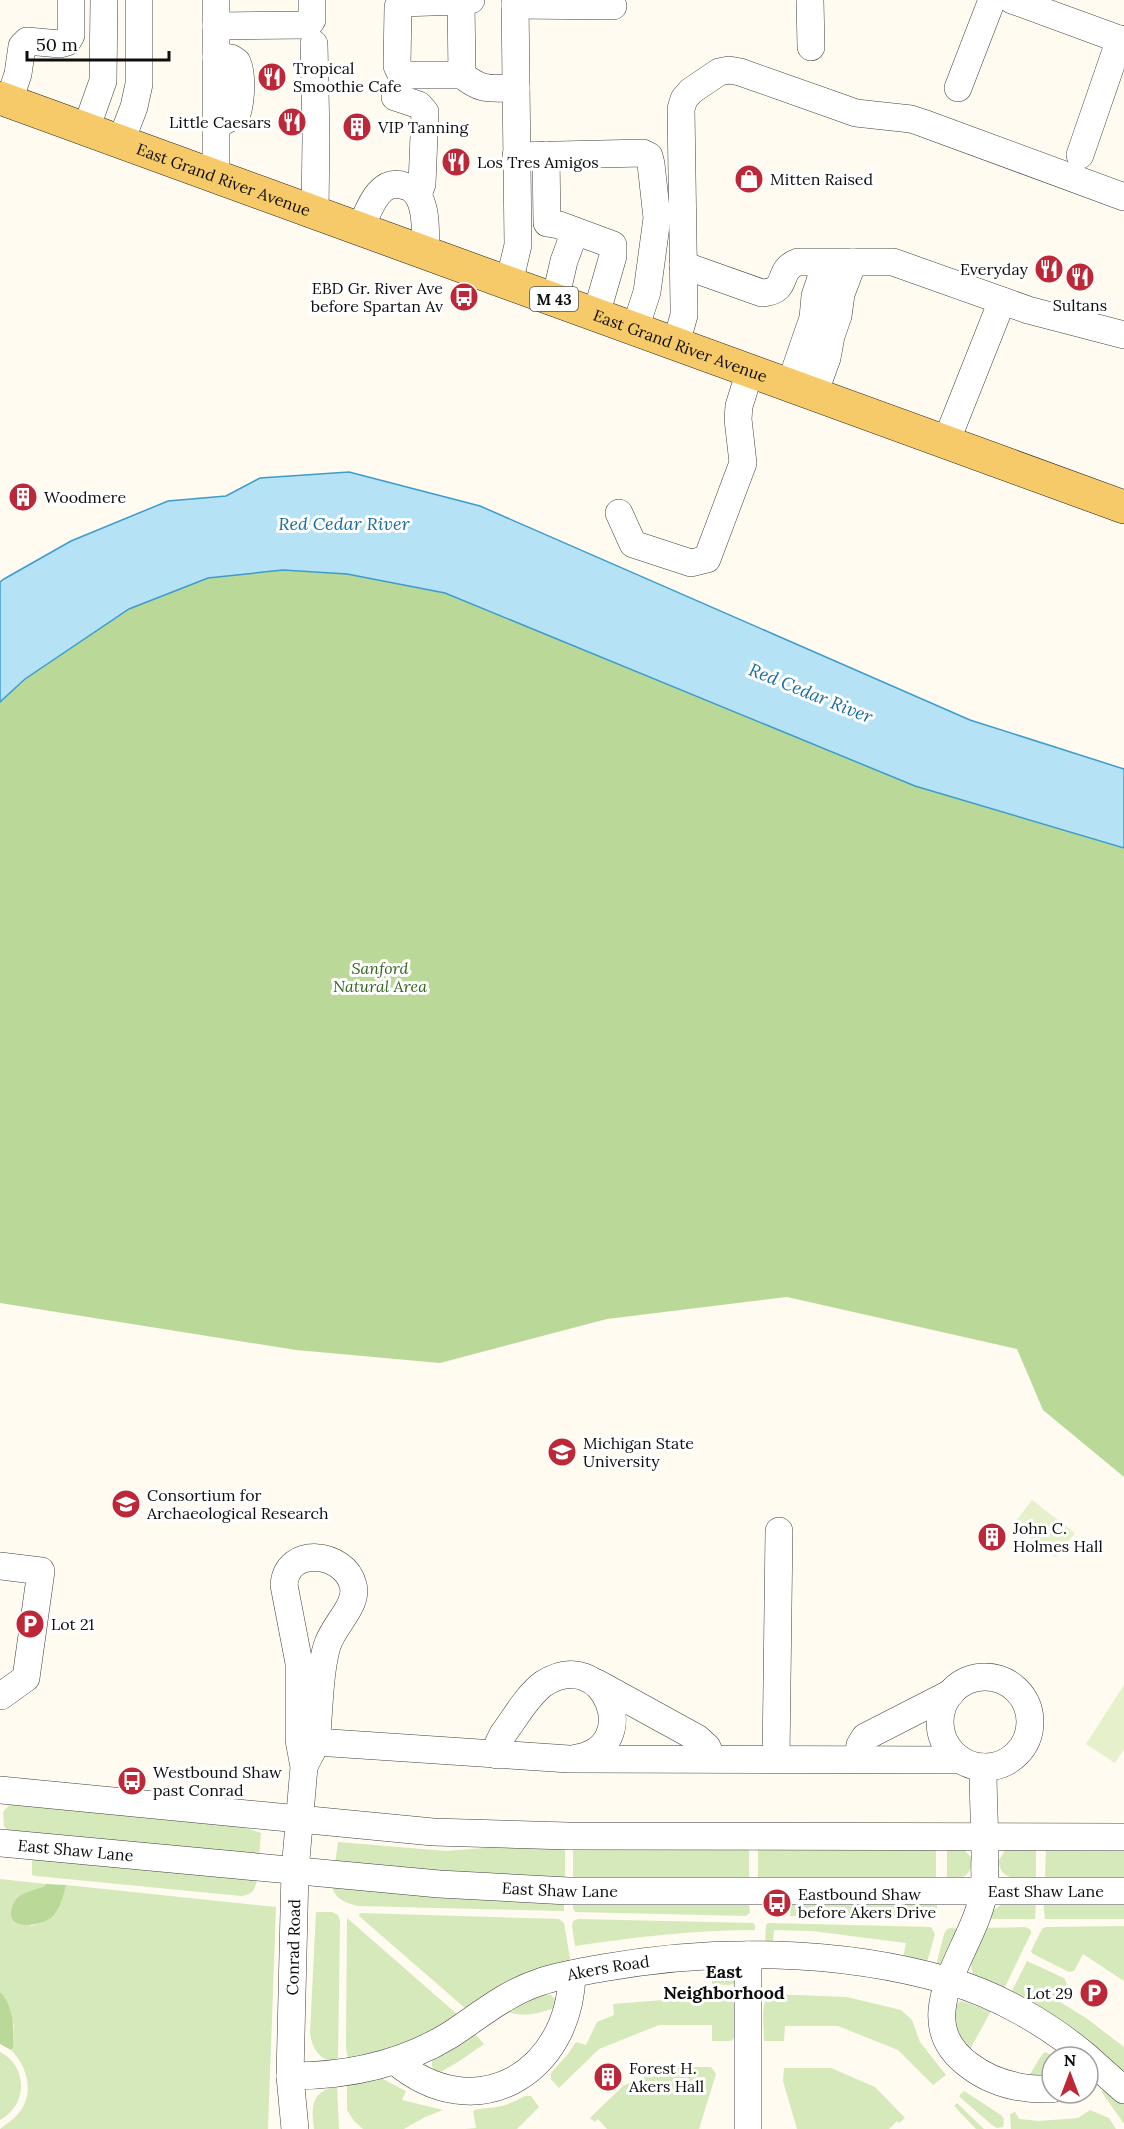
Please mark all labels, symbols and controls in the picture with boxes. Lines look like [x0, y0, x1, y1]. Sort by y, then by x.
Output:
scale bar [27, 24, 170, 62]
text: 50 m [36, 33, 78, 56]
place label: Tropical Smoothie Cafe [293, 58, 402, 96]
restaurant icon: Tropical Smoothie Cafe [256, 61, 288, 93]
restaurant icon: Little Caesars [276, 106, 308, 138]
building icon: VIP Tanning [341, 111, 373, 143]
place label: Little Caesars [169, 112, 271, 132]
place label: VIP Tanning [377, 117, 469, 137]
street label: East Grand River Avenue [134, 139, 314, 220]
restaurant icon: Los Tres Amigos [440, 146, 472, 178]
place label: Los Tres Amigos [477, 152, 599, 172]
shop icon: Mitten Raised [733, 163, 765, 195]
place label: Mitten Raised [770, 169, 873, 189]
restaurant icon: Everyday [1033, 253, 1065, 285]
place label: Everyday [960, 259, 1029, 279]
restaurant icon: Sultans [1064, 261, 1096, 293]
place label: EBD Gr. River Ave before Spartan Av [311, 278, 444, 316]
bus stop icon: EBD Gr. River Ave before Spartan Av [448, 281, 480, 313]
road number: M 43 [530, 287, 578, 311]
place label: Sultans [1053, 295, 1107, 315]
street label: East Grand River Avenue [591, 305, 770, 386]
building icon: Woodmere [7, 481, 39, 513]
place label: Woodmere [44, 487, 126, 507]
water label: Red Cedar River [278, 512, 411, 535]
water label: Red Cedar River [746, 658, 877, 729]
park label: Sanford Natural Area [333, 958, 427, 996]
place label: Michigan State University [583, 1433, 694, 1471]
school or university icon: Michigan State University [546, 1436, 578, 1468]
place label: Consortium for Archaeological Research [146, 1485, 329, 1523]
school or university icon: Consortium for Archaeological Research [110, 1488, 142, 1520]
place label: John C. Holmes Hall [1012, 1518, 1103, 1556]
building icon: John C. Holmes Hall [976, 1521, 1008, 1553]
parking icon: Lot 21 [14, 1608, 46, 1640]
place label: Lot 21 [51, 1614, 95, 1634]
place label: Westbound Shaw past Conrad [153, 1762, 282, 1800]
bus stop icon: Westbound Shaw past Conrad [116, 1765, 148, 1797]
street label: East Shaw Lane [17, 1835, 135, 1865]
street label: East Shaw Lane [501, 1877, 618, 1901]
street label: East Shaw Lane [988, 1881, 1104, 1901]
place label: Eastbound Shaw before Akers Drive [798, 1884, 936, 1922]
bus stop icon: Eastbound Shaw before Akers Drive [761, 1887, 793, 1919]
street label: Conrad Road [282, 1898, 304, 1996]
street label: Akers Road [564, 1951, 651, 1985]
district label: East Neighborhood [663, 1960, 785, 2004]
parking icon: Lot 29 [1078, 1977, 1110, 2009]
place label: Lot 29 [1026, 1983, 1073, 2003]
north arrow [1040, 2045, 1100, 2105]
text: N [1064, 2050, 1076, 2070]
place label: Forest H. Akers Hall [628, 2058, 704, 2096]
building icon: Forest H. Akers Hall [592, 2061, 624, 2093]

